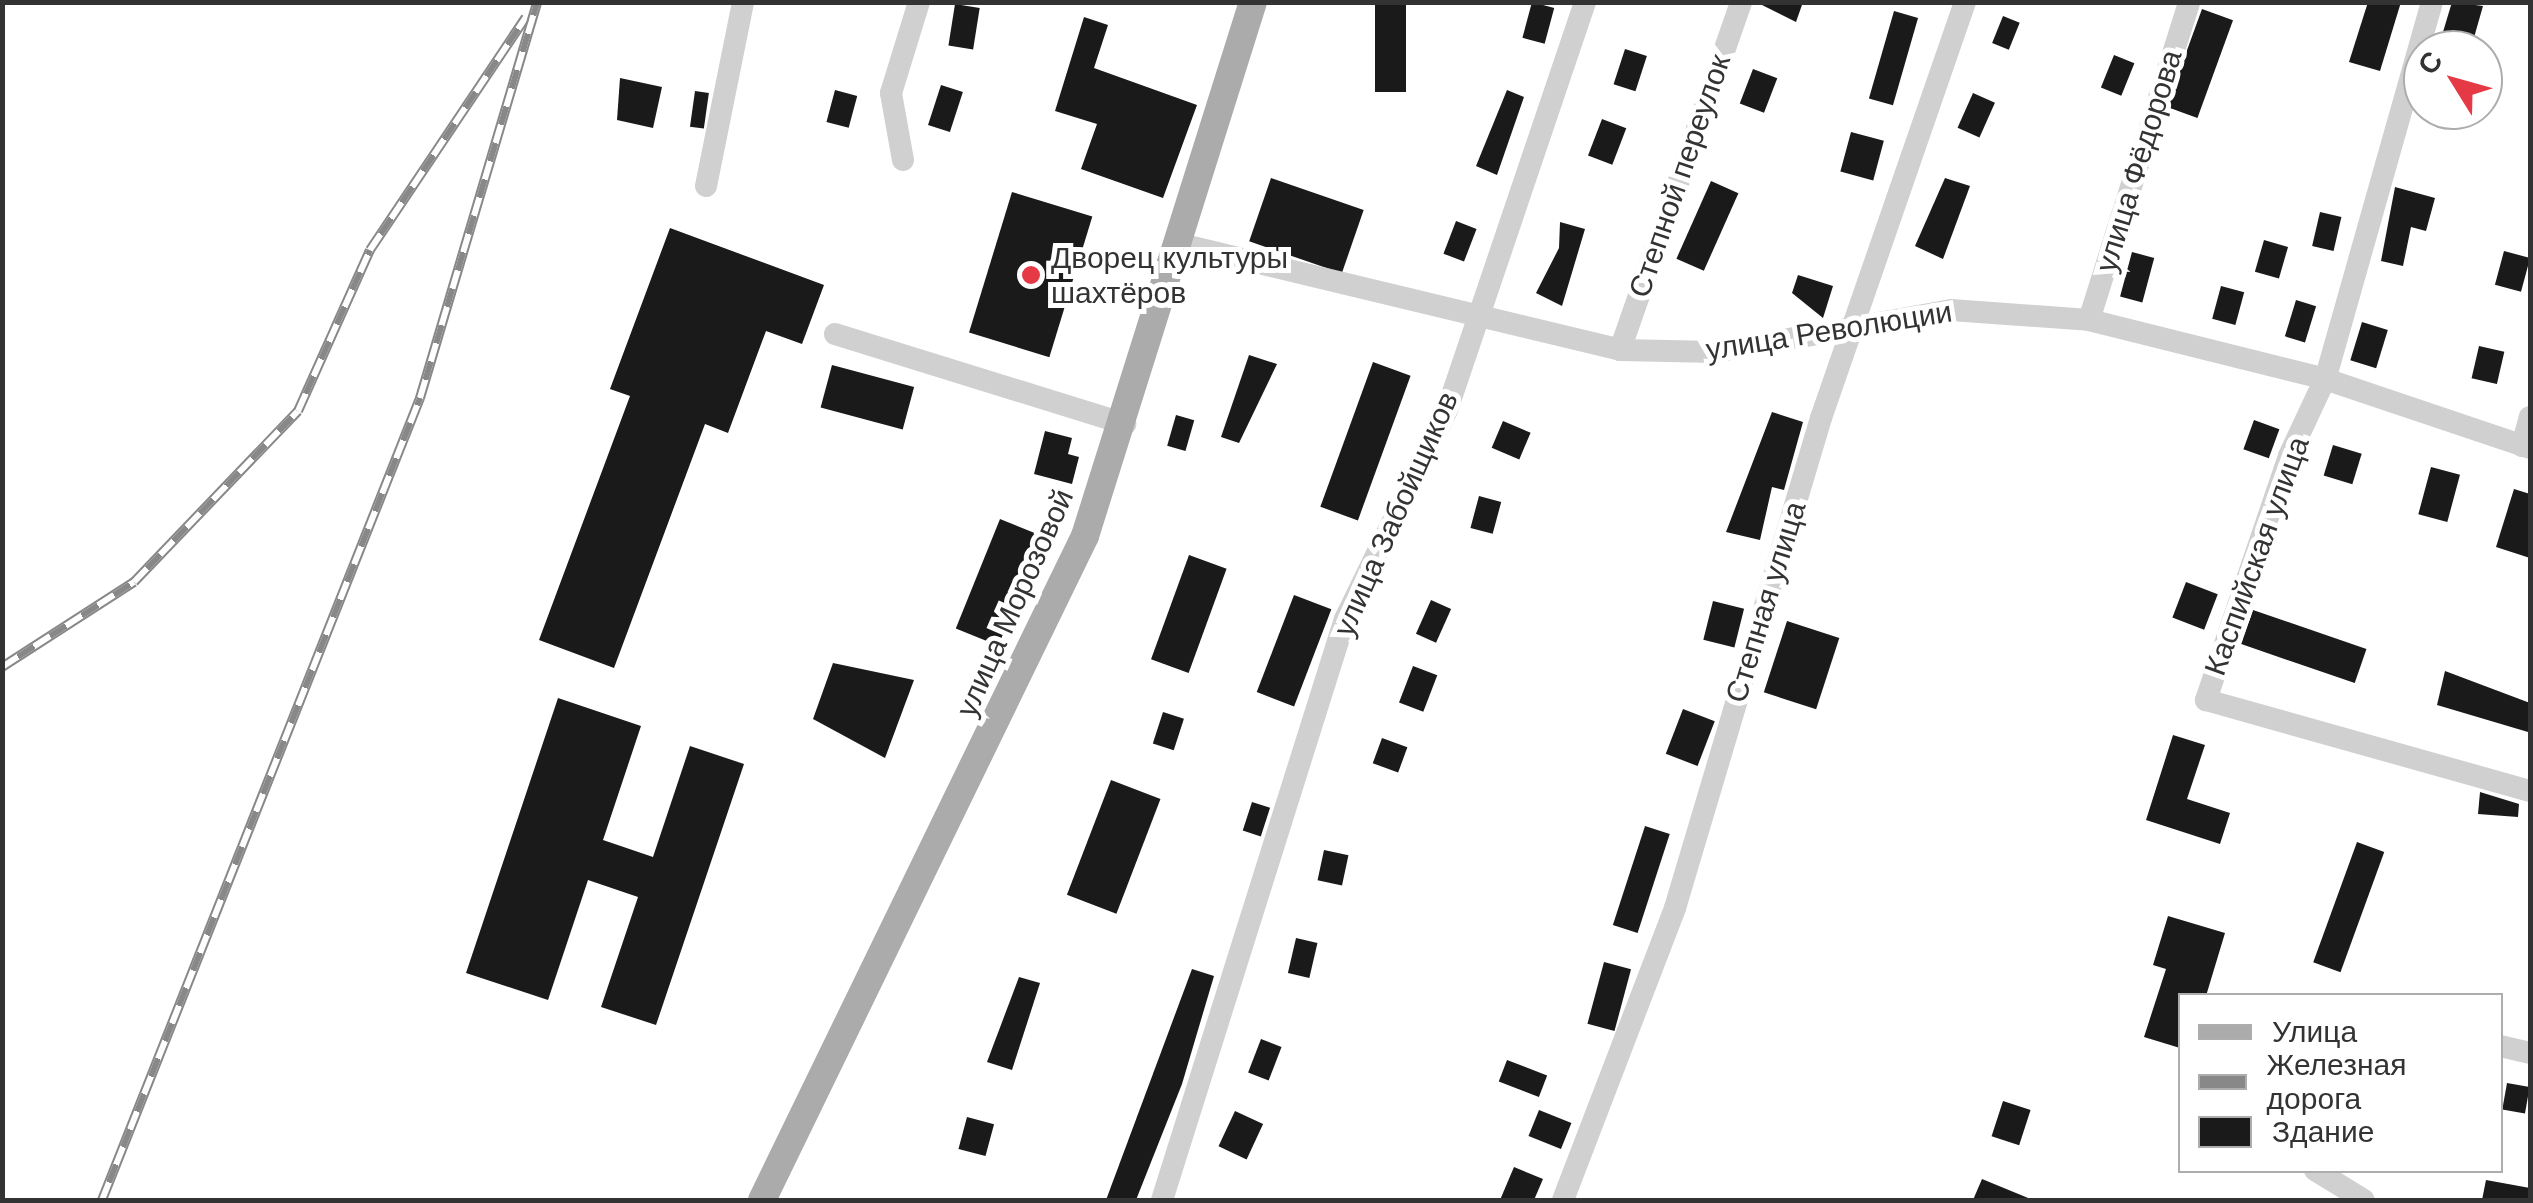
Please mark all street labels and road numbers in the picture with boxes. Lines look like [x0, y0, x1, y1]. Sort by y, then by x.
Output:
street label: улица Фёдорова [2088, 46, 2190, 276]
street label: Степной переулок [1622, 50, 1738, 302]
street label: улица Революции [1703, 294, 1955, 368]
street label: улица Забойщиков [1326, 386, 1466, 642]
street label: Каспийская улица [2197, 432, 2317, 680]
street label: улица Морозовой [949, 484, 1081, 722]
street label: Степная улица [1718, 497, 1814, 707]

